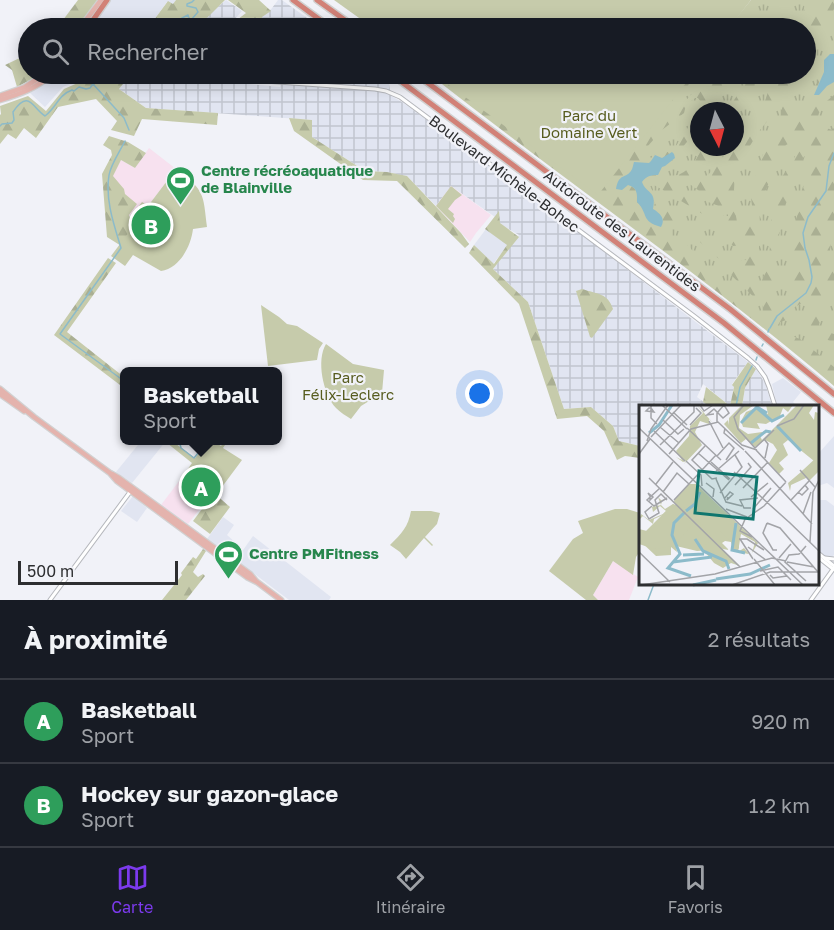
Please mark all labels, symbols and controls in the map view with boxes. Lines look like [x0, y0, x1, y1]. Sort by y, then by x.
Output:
search box [18, 18, 816, 84]
icon: search [39, 35, 72, 68]
text: Rechercher [87, 38, 208, 65]
north arrow [690, 102, 744, 156]
park label: Parc du Domaine Vert [541, 106, 637, 141]
street label: Boulevard Michèle-Bohec [426, 111, 583, 236]
place label: Centre récréoaquatique de Blainville [201, 161, 373, 196]
sports icon: Centre récréoaquatique de Blainville [164, 164, 196, 206]
street label: Autoroute des Laurentides [541, 165, 704, 295]
pin: B [132, 202, 170, 248]
popup [120, 367, 282, 445]
park label: Parc Félix-Leclerc [302, 368, 394, 403]
your location [465, 379, 494, 408]
text: Basketball [143, 381, 259, 408]
inset map [639, 405, 819, 585]
text: Sport [143, 408, 197, 432]
pin: A [182, 464, 220, 510]
sports icon: Centre PMFitness [212, 538, 244, 580]
place label: Centre PMFitness [249, 544, 379, 562]
scale bar [18, 558, 178, 586]
text: 500 m [27, 561, 74, 581]
text: À proximité [24, 624, 168, 655]
text: 2 résultats [708, 627, 810, 651]
text: Basketball [81, 696, 197, 723]
text: A [36, 709, 51, 733]
text: 920 m [751, 709, 810, 733]
text: Sport [81, 723, 134, 747]
text: Hockey sur gazon-glace [81, 780, 338, 807]
text: B [36, 793, 51, 817]
text: 1.2 km [749, 793, 810, 817]
text: Sport [81, 807, 134, 831]
tab: Carte [111, 861, 153, 917]
tab: Itinéraire [376, 861, 445, 917]
tab: Favoris [668, 861, 723, 917]

